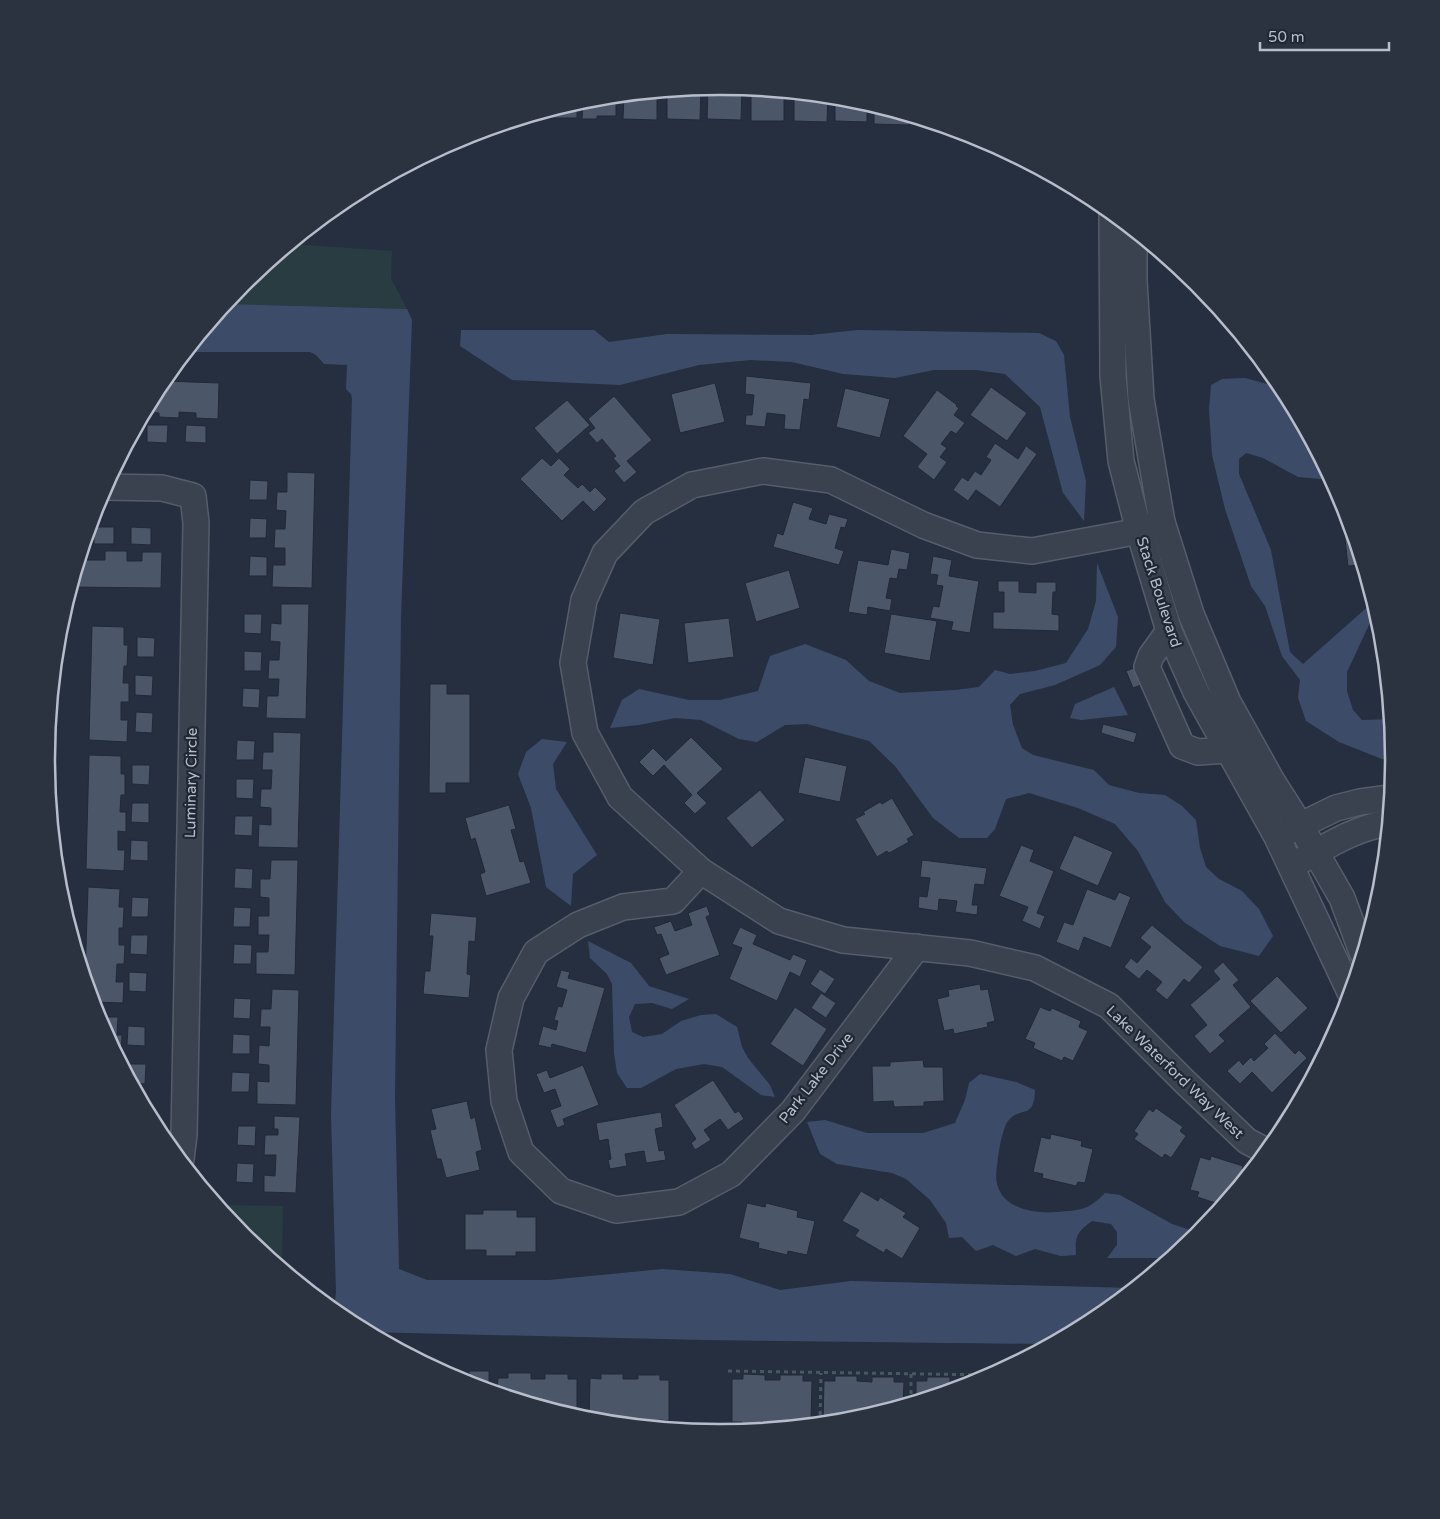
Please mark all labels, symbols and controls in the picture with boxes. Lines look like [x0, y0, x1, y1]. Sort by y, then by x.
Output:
scale bar [1260, 20, 1389, 52]
text: 50 m [1268, 28, 1305, 46]
street label: Stack Boulevard [1133, 534, 1185, 650]
street label: Luminary Circle [181, 728, 201, 838]
street label: Lake Waterford Way West [1103, 1002, 1248, 1143]
street label: Park Lake Drive [775, 1029, 857, 1127]

